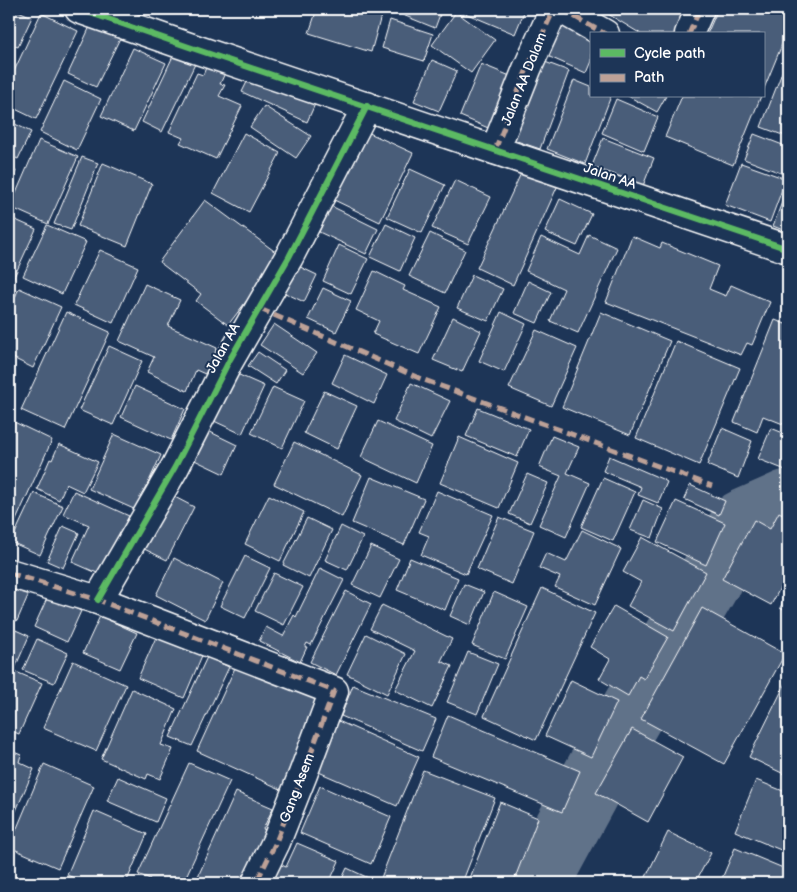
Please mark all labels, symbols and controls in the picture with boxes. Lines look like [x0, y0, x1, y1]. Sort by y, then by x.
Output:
street label: Jalan AA Dalam [498, 30, 550, 128]
legend [590, 32, 764, 98]
text: Cycle path [634, 44, 705, 63]
text: Path [634, 68, 664, 87]
street label: Jalan AA [581, 159, 639, 193]
street label: Jalan AA [202, 320, 244, 376]
street label: Gang Asem [276, 751, 318, 825]

